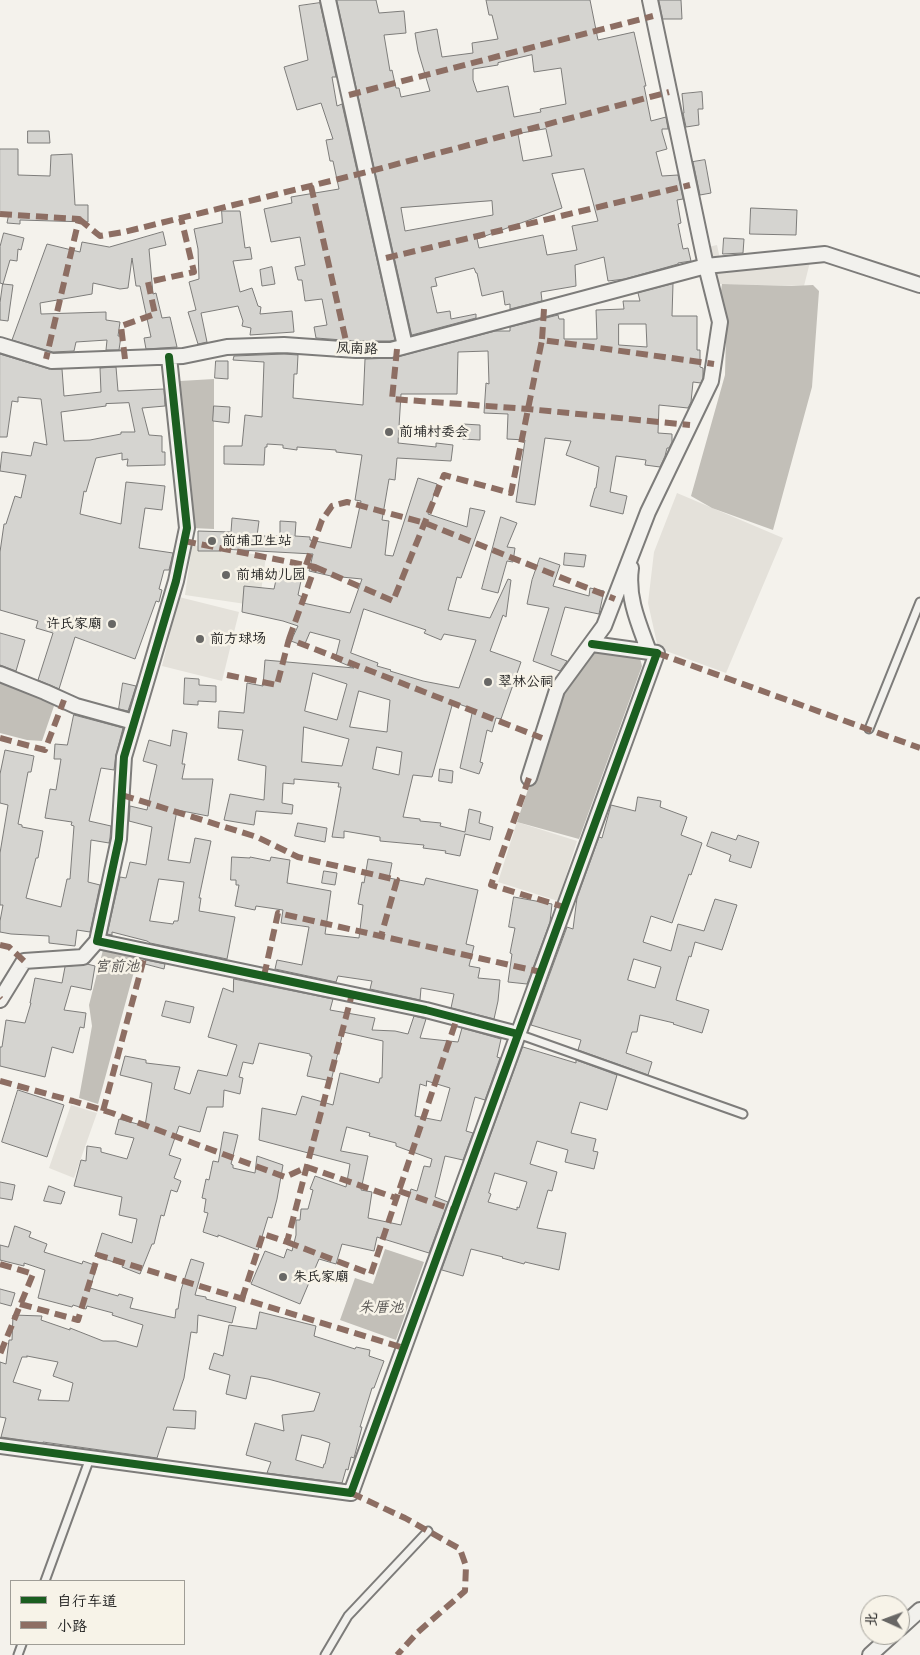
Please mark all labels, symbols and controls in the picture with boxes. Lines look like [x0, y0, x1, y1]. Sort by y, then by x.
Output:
street label: 凤南路 [336, 340, 378, 358]
place label: 前埔村委会 [399, 424, 469, 440]
marker: 前埔村委会 [383, 426, 395, 438]
place label: 前埔卫生站 [222, 533, 292, 549]
marker: 前埔卫生站 [206, 535, 218, 547]
place label: 前埔幼儿园 [236, 567, 306, 583]
marker: 前埔幼儿园 [220, 569, 232, 581]
place label: 许氏家廟 [46, 616, 102, 632]
marker: 许氏家廟 [106, 618, 118, 630]
place label: 前方球场 [210, 631, 266, 647]
marker: 前方球场 [194, 633, 206, 645]
place label: 翠林公祠 [498, 674, 554, 690]
marker: 翠林公祠 [482, 676, 494, 688]
water label: 宫前池 [95, 958, 139, 976]
place label: 朱氏家廟 [293, 1269, 349, 1285]
marker: 朱氏家廟 [277, 1271, 289, 1283]
water label: 朱厝池 [359, 1299, 403, 1317]
legend [10, 1580, 185, 1645]
text: 自行车道 [57, 1588, 117, 1611]
north arrow [860, 1595, 910, 1645]
text: 北 [860, 1612, 881, 1627]
text: 小路 [57, 1613, 87, 1636]

